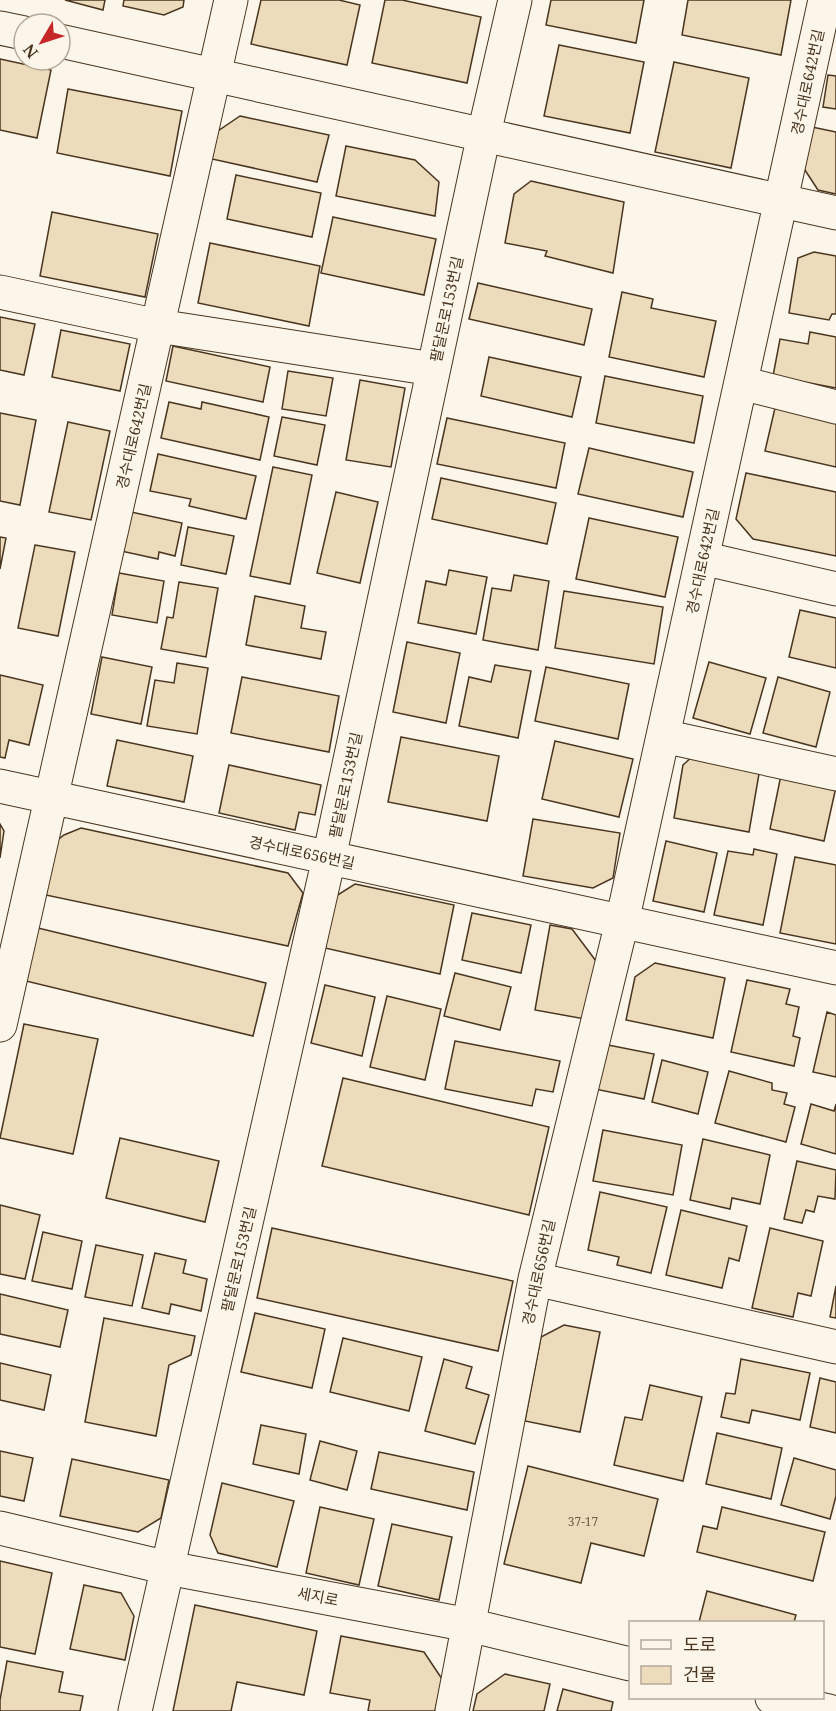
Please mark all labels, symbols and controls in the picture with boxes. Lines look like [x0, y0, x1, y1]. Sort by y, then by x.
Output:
north arrow [12, 12, 72, 72]
street label: 경수대로642번길 [786, 27, 828, 137]
text: N [18, 39, 43, 63]
street label: 팔달문로153번길 [425, 254, 467, 364]
street label: 경수대로642번길 [111, 381, 155, 491]
street label: 경수대로642번길 [681, 506, 723, 616]
street label: 팔달문로153번길 [324, 730, 366, 840]
street label: 경수대로656번길 [247, 831, 357, 873]
street label: 팔달문로153번길 [216, 1204, 260, 1314]
street label: 경수대로656번길 [517, 1217, 559, 1327]
house number: 37-17 [568, 1513, 599, 1530]
street label: 세지로 [296, 1582, 340, 1610]
legend [629, 1621, 824, 1699]
text: 도로 [683, 1632, 716, 1656]
text: 건물 [683, 1662, 716, 1686]

